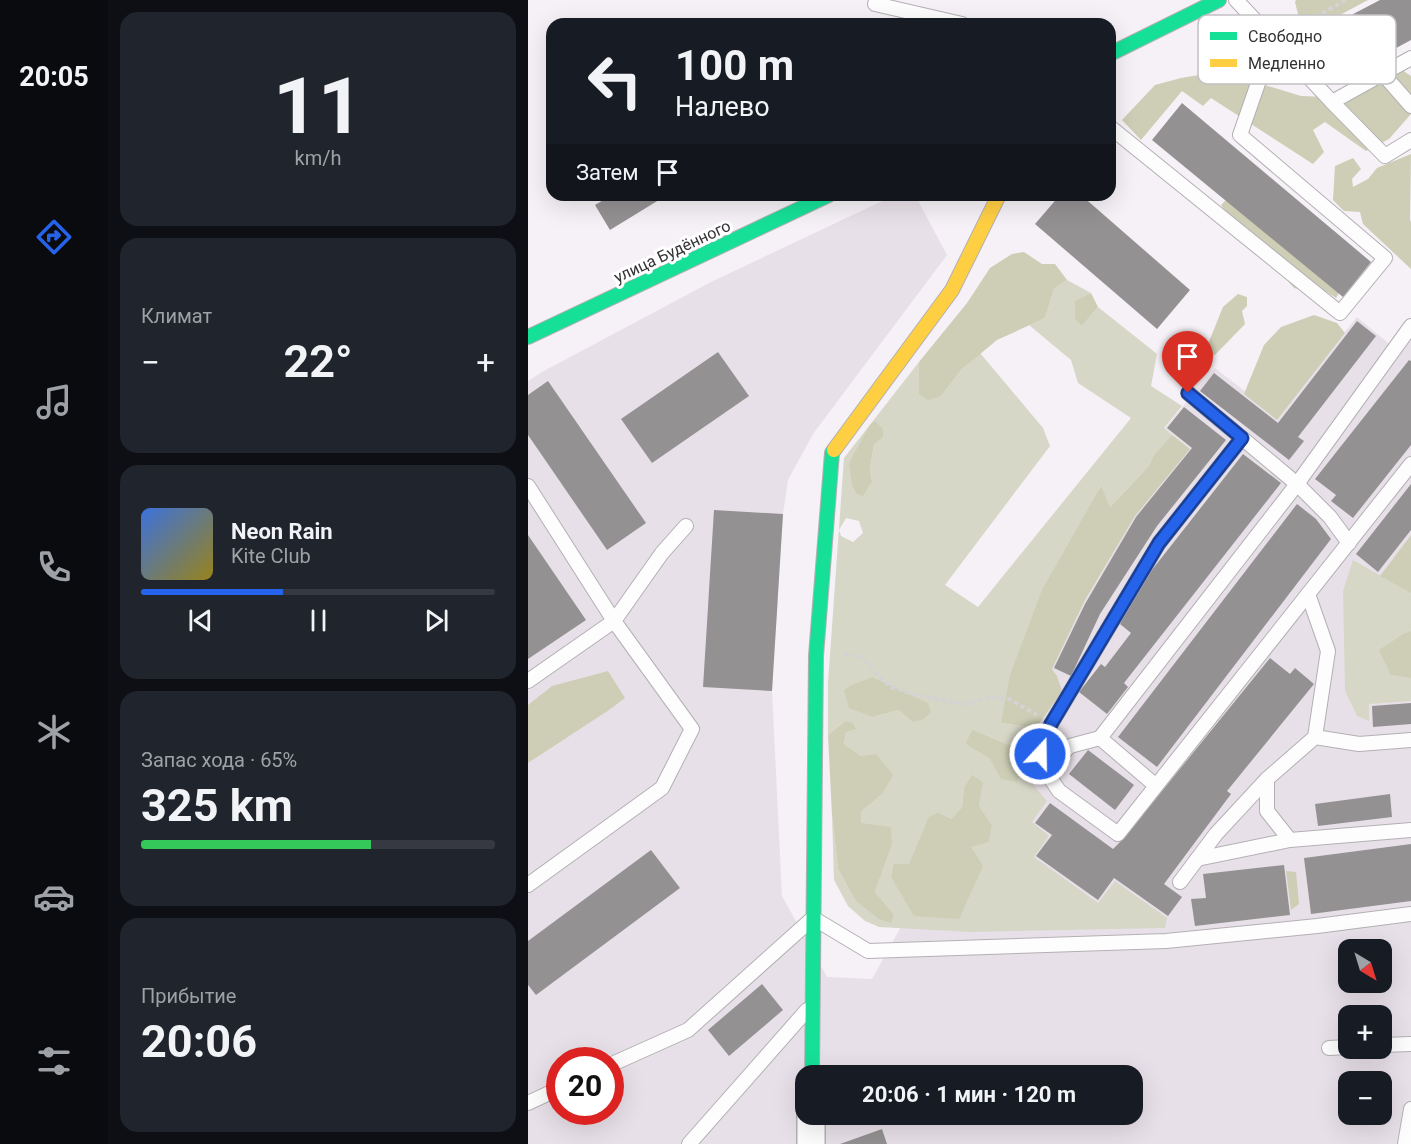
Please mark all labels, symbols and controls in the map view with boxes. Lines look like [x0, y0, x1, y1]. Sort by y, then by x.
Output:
legend [1198, 15, 1396, 84]
text: Свободно [1248, 27, 1322, 46]
text: 100 m [675, 41, 794, 90]
icon: left [576, 42, 654, 120]
text: Медленно [1248, 54, 1325, 73]
text: 20:05 [19, 61, 89, 93]
text: 11 [273, 61, 363, 152]
text: Налево [675, 91, 770, 123]
text: km/h [295, 146, 341, 170]
icon: arrive [651, 156, 684, 189]
text: Затем [576, 160, 639, 185]
icon: directions [33, 216, 75, 258]
street label: улица Будённого [611, 216, 734, 287]
text: Климат [141, 304, 212, 328]
pin [1162, 331, 1213, 393]
text: 22° [283, 335, 353, 388]
icon: arrive [1171, 340, 1204, 373]
text: − [141, 343, 160, 382]
text: + [476, 343, 495, 382]
icon: music [33, 381, 75, 423]
text: Neon Rain [231, 519, 333, 544]
text: Kite Club [231, 544, 311, 568]
icon: phone [33, 546, 75, 588]
icon: previous [184, 604, 217, 637]
icon: pause [302, 604, 335, 637]
icon: next [420, 604, 453, 637]
icon: climate [33, 711, 75, 753]
position arrow [1008, 722, 1072, 786]
text: Запас хода · 65% [141, 748, 297, 772]
text: 325 km [141, 779, 293, 832]
icon: car [33, 876, 75, 918]
north arrow [1338, 939, 1392, 993]
map controls [1338, 939, 1392, 1125]
text: Прибытие [141, 984, 236, 1008]
button: + [1338, 1005, 1392, 1059]
text: 20:06 [141, 1015, 257, 1068]
icon: filters [33, 1040, 75, 1082]
speed limit sign: 20 [546, 1047, 624, 1125]
button: − [1338, 1071, 1392, 1125]
text: 20:06 · 1 мин · 120 m [862, 1082, 1076, 1107]

